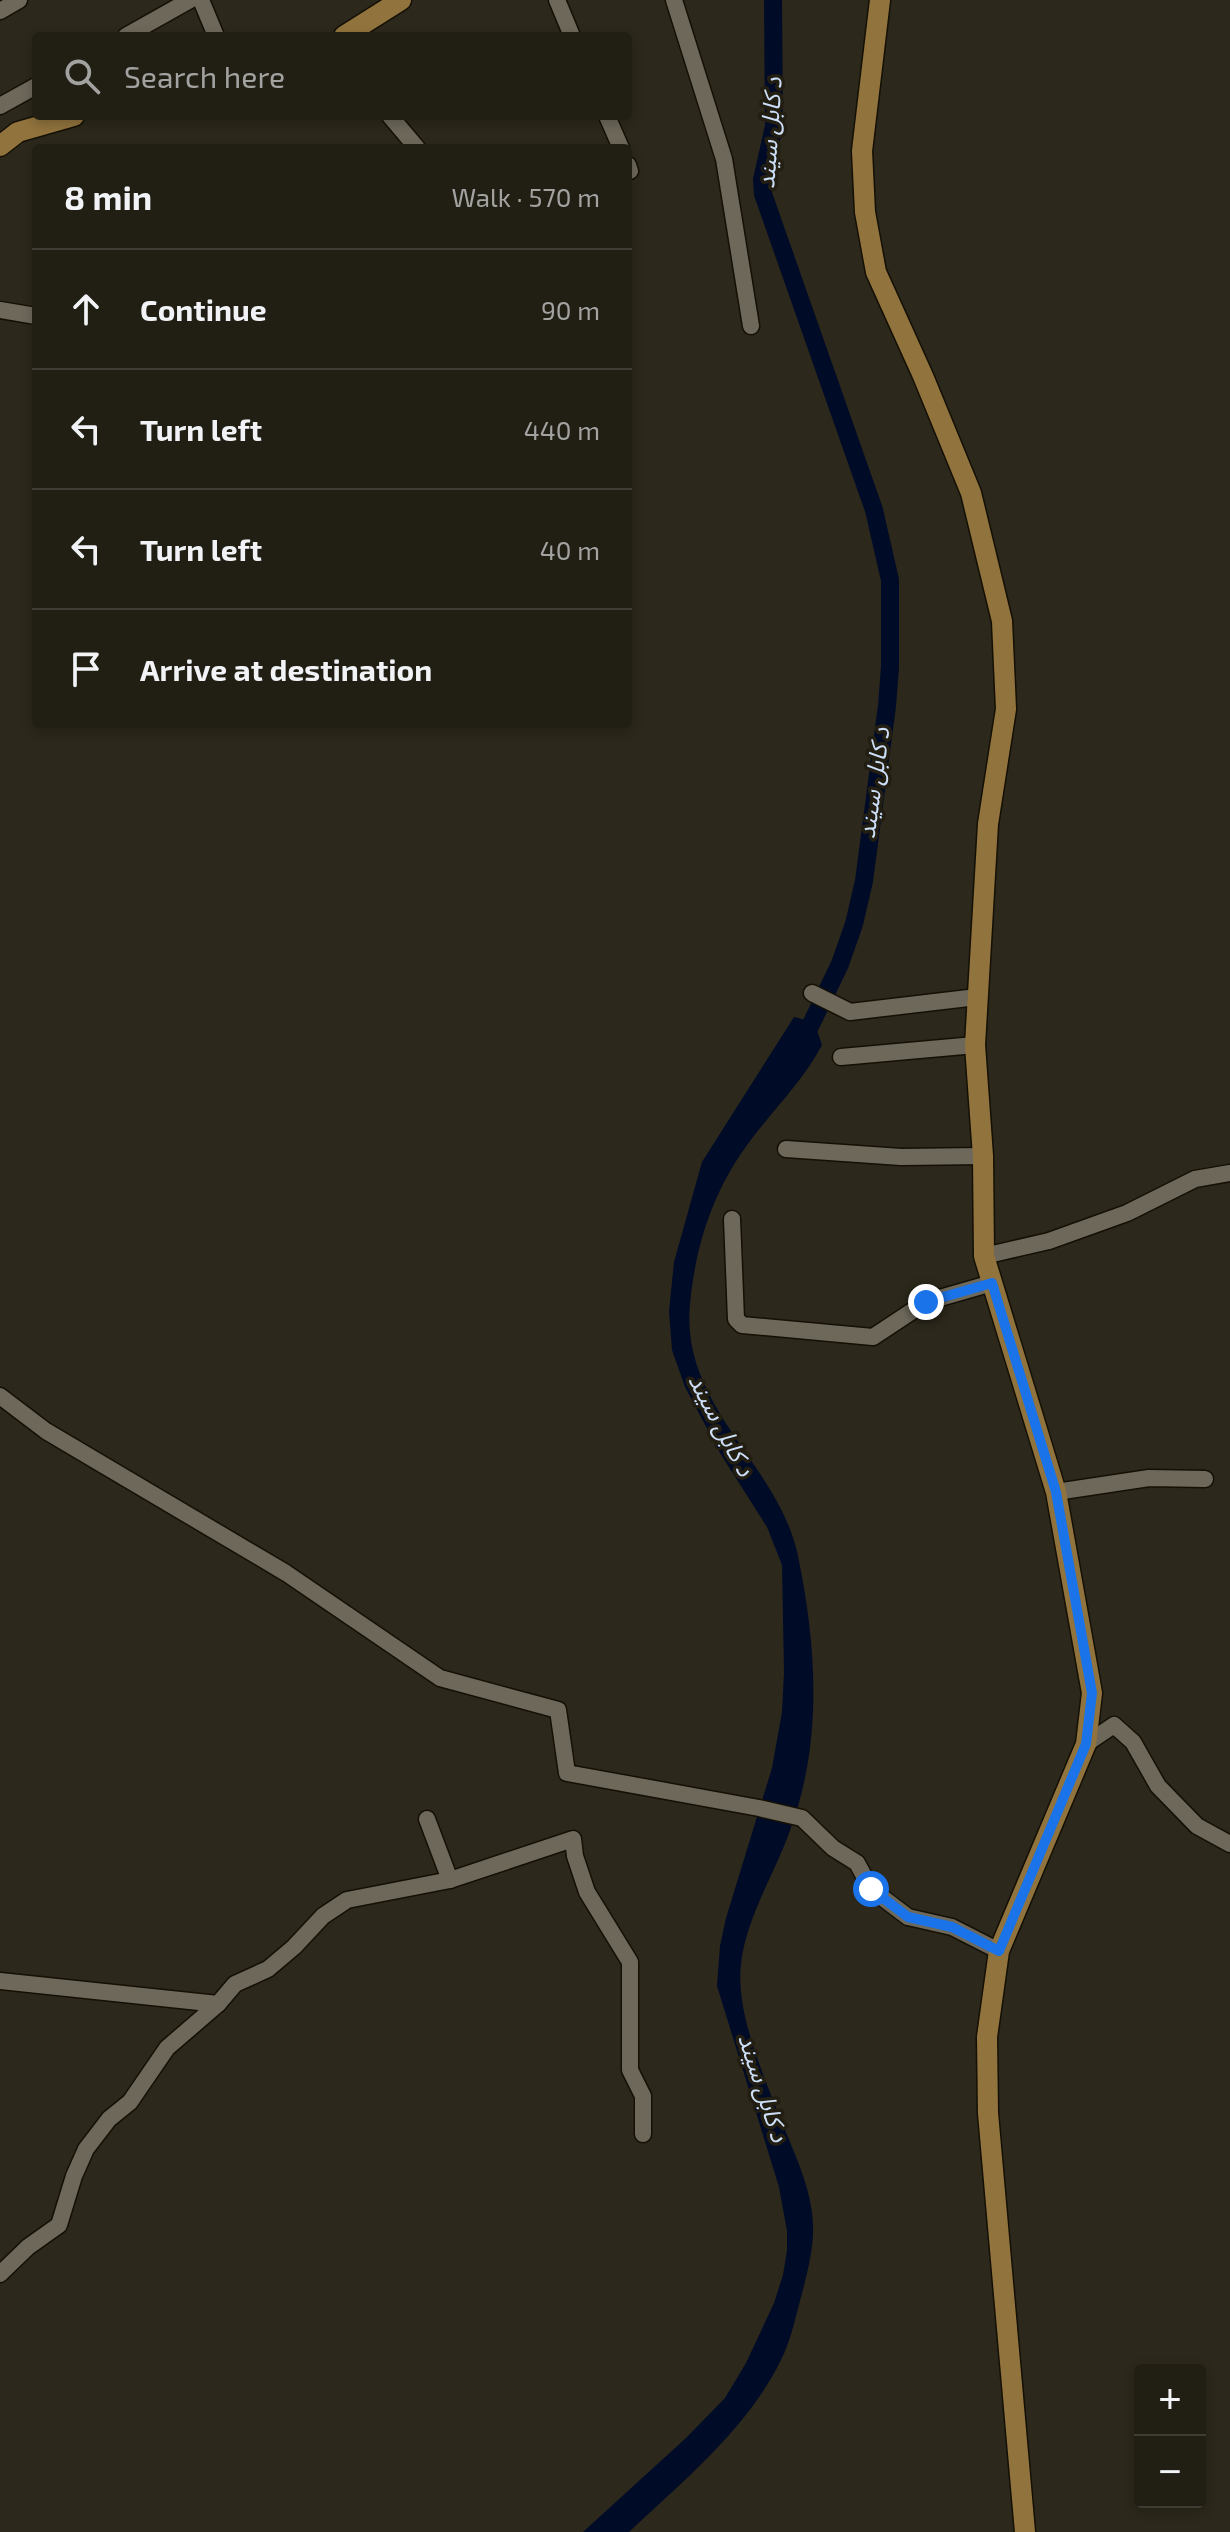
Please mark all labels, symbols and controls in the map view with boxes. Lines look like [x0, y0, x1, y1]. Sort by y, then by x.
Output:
search box [32, 32, 632, 120]
icon: search [60, 54, 104, 98]
text: Search here [124, 58, 285, 94]
water label: د کابل سيند [750, 76, 788, 190]
text: 8 min [64, 176, 152, 217]
text: Walk · 570 m [451, 181, 600, 212]
icon: ahead [64, 287, 108, 331]
text: Continue [140, 291, 267, 327]
text: 90 m [541, 294, 600, 325]
icon: left [64, 407, 108, 451]
text: Turn left [140, 411, 262, 447]
text: 440 m [524, 414, 600, 445]
icon: left [64, 527, 108, 571]
text: Turn left [140, 531, 262, 567]
text: 40 m [540, 534, 600, 565]
icon: arrive [64, 647, 108, 691]
text: Arrive at destination [140, 651, 432, 687]
water label: د کابل سيند [850, 725, 896, 840]
route end [908, 1284, 944, 1320]
water label: د کابل سيند [682, 1368, 762, 1481]
route start [853, 1871, 889, 1907]
water label: د کابل سيند [732, 2030, 796, 2146]
map controls [1134, 2364, 1206, 2508]
button: + [1134, 2364, 1206, 2436]
button: − [1134, 2436, 1206, 2508]

